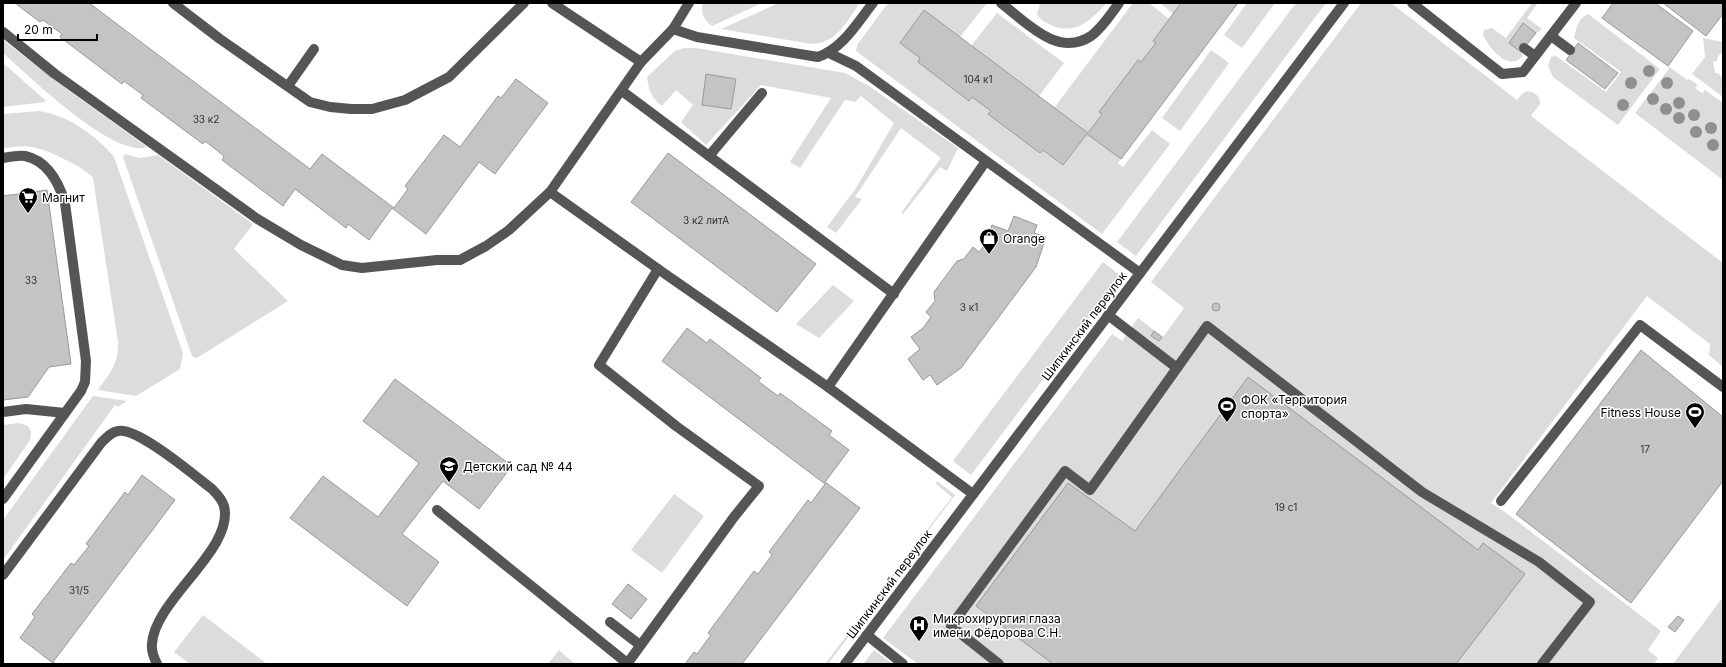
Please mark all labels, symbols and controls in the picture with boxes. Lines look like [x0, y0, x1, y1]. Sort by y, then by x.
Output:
scale bar [18, 16, 97, 42]
text: 20 m [24, 22, 53, 37]
house number: 104 к1 [963, 73, 993, 85]
house number: 33 к2 [193, 113, 219, 125]
supermarket icon: Магнит [17, 186, 39, 214]
place label: Магнит [42, 190, 85, 205]
house number: 3 к2 литА [683, 214, 729, 226]
shop icon: Orange [978, 227, 1000, 255]
place label: Orange [1003, 231, 1045, 246]
street label: Шипкинский переулок [1038, 268, 1130, 383]
house number: 33 [25, 274, 37, 286]
house number: 3 к1 [960, 301, 978, 313]
place label: ФОК «Территория спорта» [1241, 392, 1347, 421]
sports icon: ФОК «Территория спорта» [1216, 395, 1238, 423]
sports icon: Fitness House [1684, 401, 1706, 429]
place label: Fitness House [1600, 405, 1681, 420]
house number: 17 [1640, 443, 1650, 455]
school or university icon: Детский сад № 44 [438, 455, 460, 483]
place label: Детский сад № 44 [463, 459, 573, 474]
house number: 19 с1 [1275, 501, 1297, 513]
street label: Шипкинский переулок [843, 526, 935, 641]
house number: 31/5 [69, 584, 89, 596]
place label: Микрохирургия глаза имени Фёдорова С.Н. [933, 611, 1062, 640]
hospital icon: Микрохирургия глаза имени Фёдорова С.Н. [908, 614, 930, 642]

